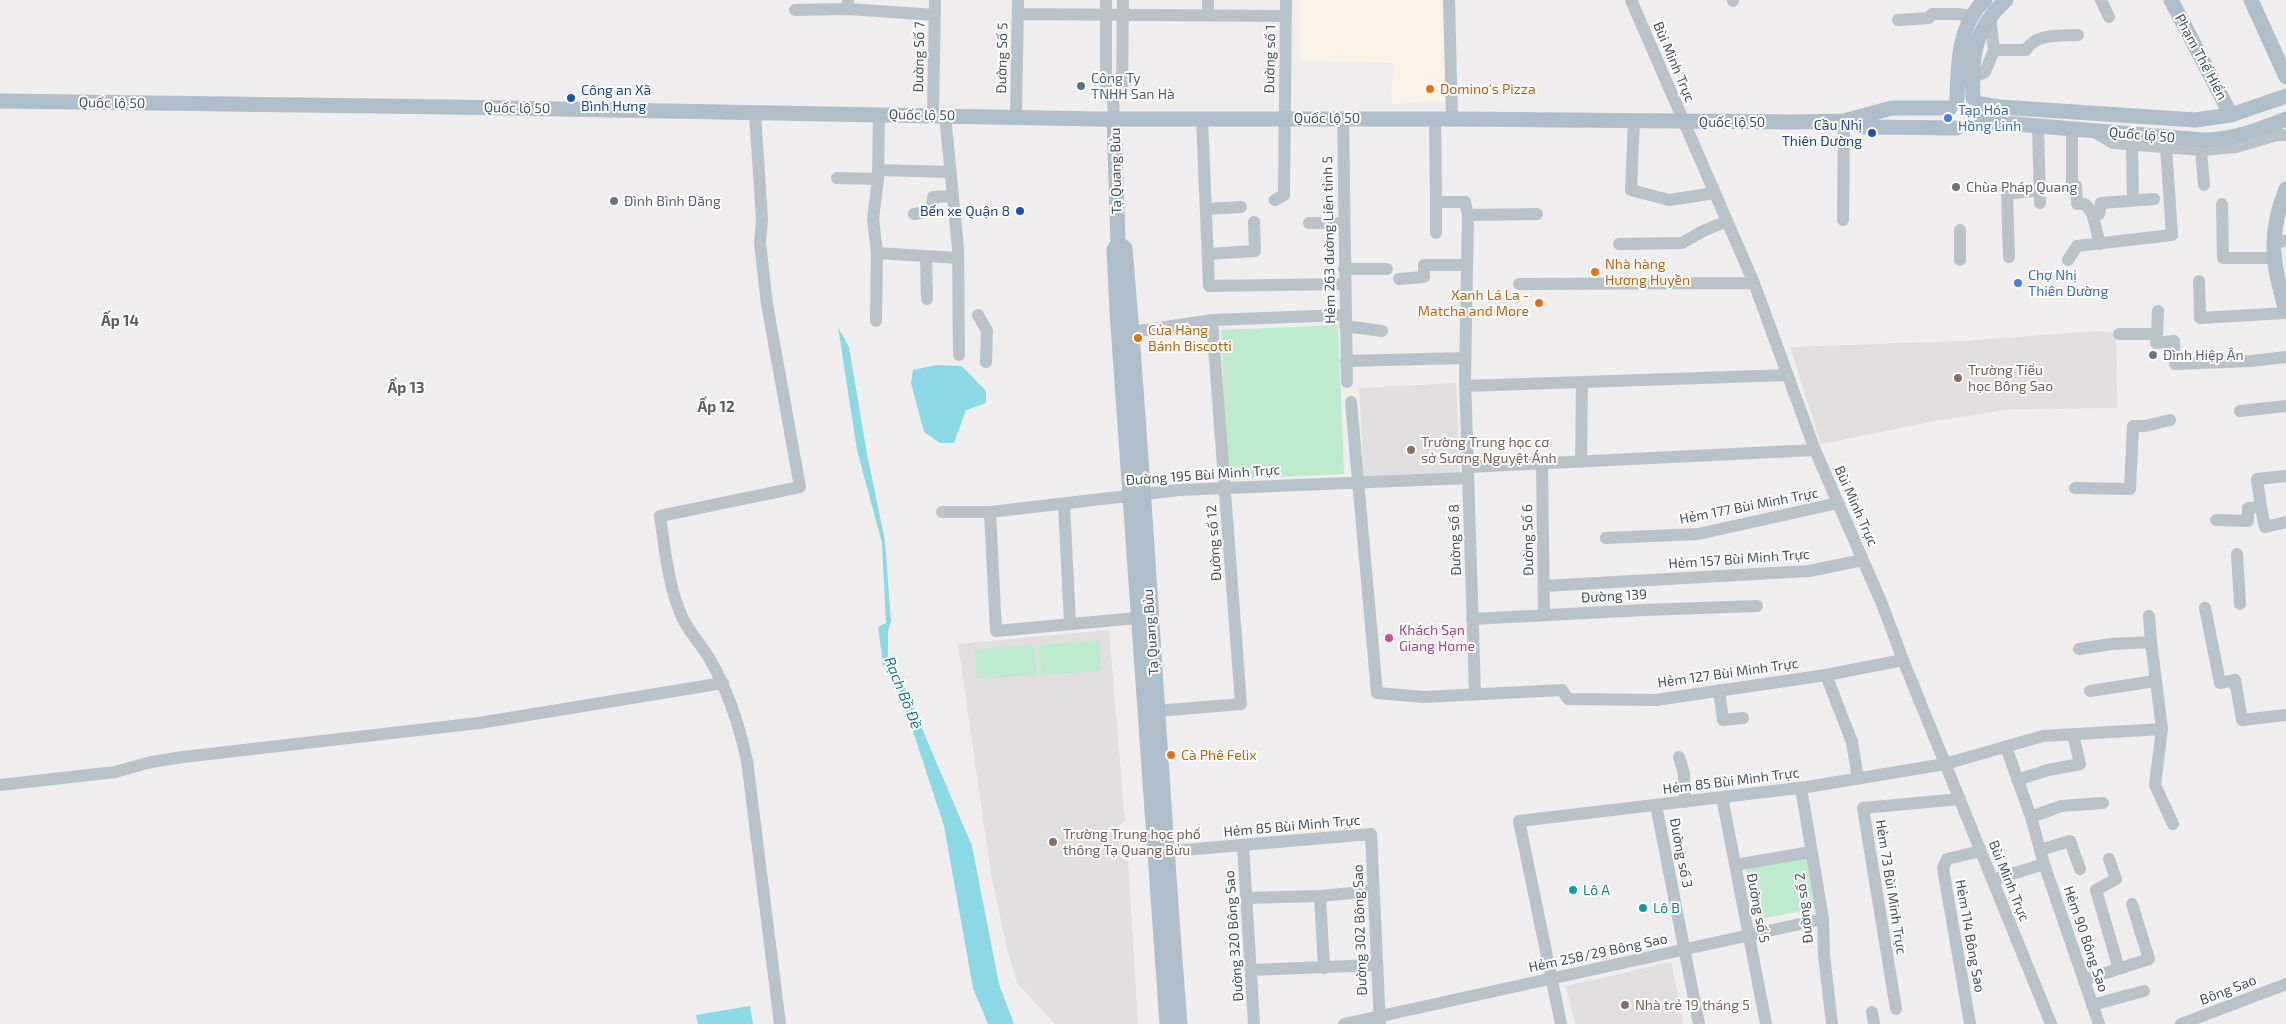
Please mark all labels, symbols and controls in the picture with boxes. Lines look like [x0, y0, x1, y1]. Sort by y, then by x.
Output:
street label: Phạm Thế Hiển [2171, 11, 2231, 103]
street label: Bùi Minh Trực [1649, 19, 1699, 105]
street label: Đường Số 7 [910, 21, 928, 93]
street label: Đường Số 5 [993, 22, 1011, 94]
street label: Đường số 1 [1261, 25, 1279, 93]
place label: Công Ty TNHH San Hà [1091, 70, 1175, 102]
marker: Công Ty TNHH San Hà [1075, 80, 1087, 92]
place label: Domino's Pizza [1440, 81, 1536, 97]
place label: Công an Xã Bình Hưng [581, 82, 651, 114]
marker: Domino's Pizza [1424, 83, 1436, 95]
marker: Công an Xã Bình Hưng [565, 92, 577, 104]
street label: Quốc lộ 50 [79, 94, 145, 112]
street label: Quốc lộ 50 [484, 99, 550, 117]
place label: Tạp Hóa Hồng Linh [1958, 102, 2021, 134]
street label: Quốc lộ 50 [889, 106, 955, 124]
street label: Quốc lộ 50 [1294, 110, 1360, 126]
marker: Tạp Hóa Hồng Linh [1942, 112, 1954, 124]
street label: Quốc lộ 50 [1699, 114, 1765, 130]
place label: Cầu Nhị Thiên Đường [1782, 117, 1862, 150]
street label: Quốc lộ 50 [2108, 124, 2176, 146]
street label: Tạ Quang Bửu [1107, 127, 1125, 215]
marker: Cầu Nhị Thiên Đường [1866, 127, 1878, 139]
street label: Hẻm 263 đường Liên tỉnh 5 [1319, 156, 1339, 324]
place label: Chùa Pháp Quang [1966, 179, 2077, 195]
marker: Chùa Pháp Quang [1950, 181, 1962, 193]
place label: Đình Bình Đăng [624, 193, 721, 209]
marker: Đình Bình Đăng [608, 195, 620, 207]
place label: Bến xe Quận 8 [920, 203, 1010, 219]
marker: Bến xe Quận 8 [1014, 205, 1026, 217]
place label: Nhà hàng Hương Huyền [1605, 256, 1690, 288]
marker: Nhà hàng Hương Huyền [1589, 266, 1601, 278]
place label: Chợ Nhị Thiên Đường [2028, 267, 2108, 300]
marker: Chợ Nhị Thiên Đường [2012, 277, 2024, 289]
place label: Xanh Lá La - Matcha and More [1418, 287, 1529, 320]
marker: Xanh Lá La - Matcha and More [1533, 297, 1545, 309]
district label: Ấp 14 [101, 312, 139, 330]
place label: Cửa Hàng Bánh Biscotti [1148, 322, 1232, 354]
marker: Cửa Hàng Bánh Biscotti [1132, 332, 1144, 344]
place label: Đình Hiệp Ân [2163, 347, 2244, 363]
marker: Đình Hiệp Ân [2147, 349, 2159, 361]
place label: Trường Tiểu học Bông Sao [1968, 362, 2053, 394]
marker: Trường Tiểu học Bông Sao [1952, 372, 1964, 384]
district label: Ấp 13 [387, 379, 425, 397]
district label: Ấp 12 [697, 398, 735, 416]
place label: Trường Trung học cơ sở Sương Nguyệt Ánh [1421, 434, 1557, 467]
marker: Trường Trung học cơ sở Sương Nguyệt Ánh [1405, 444, 1417, 456]
street label: Đường 195 Bùi Minh Trực [1125, 461, 1281, 489]
street label: Bùi Minh Trực [1831, 463, 1881, 549]
street label: Hẻm 177 Bùi Minh Trực [1678, 484, 1820, 528]
street label: Đường số 12 [1203, 504, 1225, 582]
street label: Đường số 8 [1445, 504, 1465, 576]
street label: Đường Số 6 [1519, 504, 1537, 576]
street label: Hẻm 157 Bùi Minh Trực [1668, 546, 1810, 572]
street label: Đường 139 [1580, 586, 1648, 606]
street label: Tạ Quang Bửu [1140, 588, 1162, 676]
place label: Khách Sạn Giang Home [1399, 622, 1475, 654]
marker: Khách Sạn Giang Home [1383, 632, 1395, 644]
water label: Rạch Bồ Đề [880, 654, 926, 732]
street label: Hẻm 127 Bùi Minh Trực [1657, 655, 1799, 691]
place label: Cà Phê Felix [1181, 747, 1257, 763]
marker: Cà Phê Felix [1165, 749, 1177, 761]
street label: Hẻm 85 Bùi Minh Trực [1662, 764, 1800, 798]
street label: Hẻm 85 Bùi Minh Trực [1223, 812, 1361, 840]
street label: Đường số 3 [1666, 817, 1696, 889]
street label: Hẻm 73 Bùi Minh Trực [1872, 818, 1910, 956]
place label: Trường Trung học phổ thông Tạ Quang Bửu [1063, 826, 1201, 859]
marker: Trường Trung học phổ thông Tạ Quang Bửu [1047, 836, 1059, 848]
street label: Bùi Minh Trực [1985, 838, 2033, 924]
street label: Đường 302 Bông Sao [1349, 864, 1371, 996]
street label: Đường 320 Bông Sao [1221, 870, 1247, 1002]
street label: Đường số 5 [1743, 872, 1773, 944]
street label: Đường số 2 [1791, 872, 1817, 944]
street label: Hẻm 114 Bông Sao [1952, 878, 1988, 994]
place label: Lô A [1583, 882, 1610, 898]
marker: Lô A [1567, 884, 1579, 896]
street label: Hẻm 90 Bông Sao [2060, 884, 2112, 994]
place label: Lô B [1653, 900, 1680, 916]
marker: Lô B [1637, 902, 1649, 914]
street label: Hẻm 258/29 Bông Sao [1527, 930, 1669, 976]
street label: Bông Sao [2197, 972, 2259, 1008]
place label: Nhà trẻ 19 tháng 5 [1635, 997, 1750, 1013]
marker: Nhà trẻ 19 tháng 5 [1619, 999, 1631, 1011]

